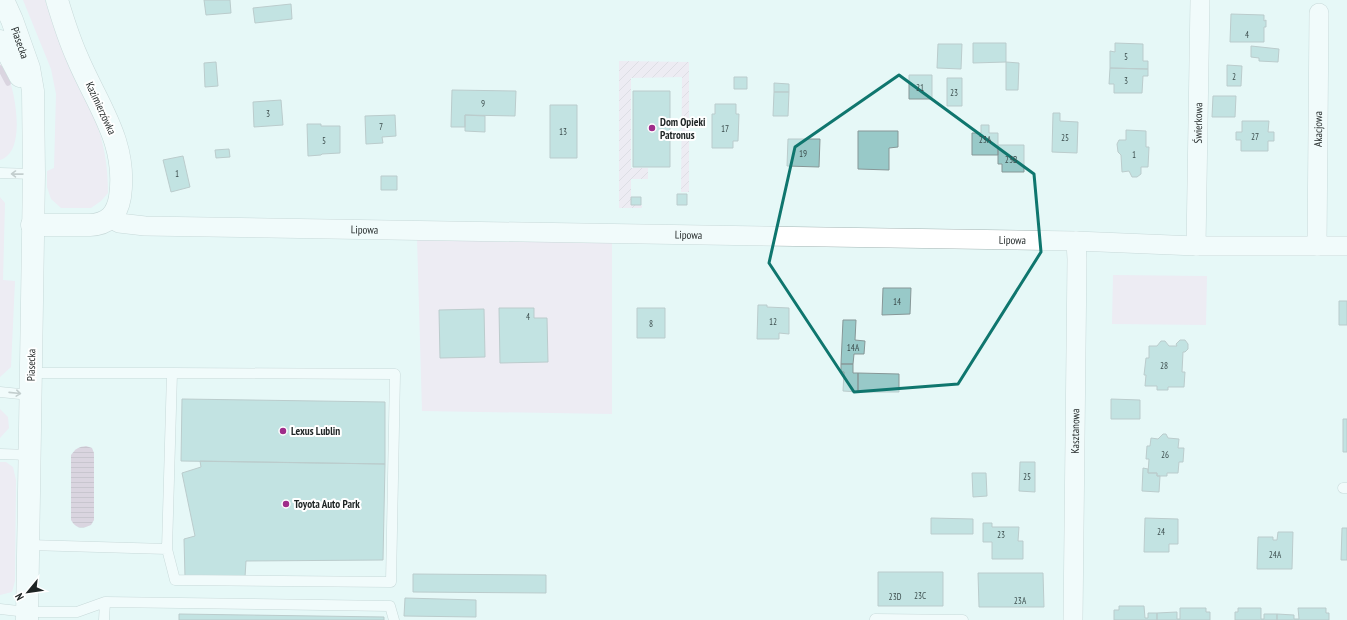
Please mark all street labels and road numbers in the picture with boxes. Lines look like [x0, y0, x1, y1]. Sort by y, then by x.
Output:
street label: Piasecka [8, 25, 32, 60]
street label: Kazimierzówka [83, 79, 119, 137]
street label: Świerkowa [1191, 102, 1205, 144]
street label: Akacjowa [1311, 111, 1325, 147]
street label: Lipowa [351, 222, 378, 237]
street label: Lipowa [675, 228, 702, 242]
street label: Lipowa [999, 233, 1026, 247]
street label: Piasecka [24, 349, 38, 381]
street label: Kasztanowa [1068, 408, 1082, 454]

